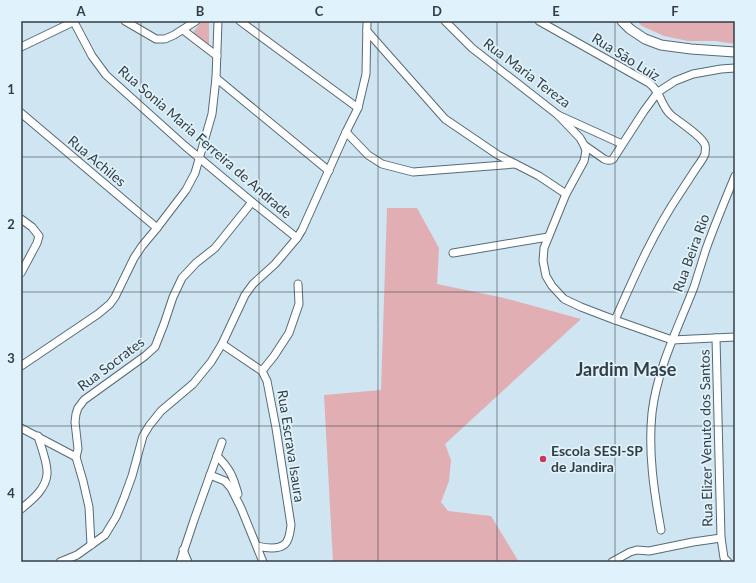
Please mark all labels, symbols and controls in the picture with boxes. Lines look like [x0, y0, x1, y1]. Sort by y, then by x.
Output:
text: A [75, 3, 86, 19]
text: B [196, 3, 205, 19]
text: C [315, 3, 324, 19]
text: D [432, 3, 442, 19]
text: E [552, 3, 560, 19]
text: F [671, 3, 679, 19]
street label: Rua São Luiz [589, 29, 663, 84]
street label: Rua Maria Tereza [480, 34, 574, 111]
street label: Rua Sonia Maria Ferreira de Andrade [115, 62, 296, 222]
text: 1 [7, 81, 15, 97]
street label: Rua Achiles [65, 132, 130, 190]
street label: Rua Beira Rio [669, 211, 713, 294]
text: 2 [7, 216, 15, 232]
street label: Rua Socrates [74, 333, 147, 394]
street label: Rua Elizer Venuto dos Santos [695, 349, 716, 527]
text: 3 [7, 350, 15, 366]
district label: Jardim Mase [576, 358, 677, 380]
street label: Rua Escrava Isaura [274, 389, 309, 503]
place label: Escola SESI-SP de Jandira [551, 442, 643, 475]
marker: Escola SESI-SP de Jandira [538, 454, 548, 464]
text: 4 [7, 485, 15, 501]

